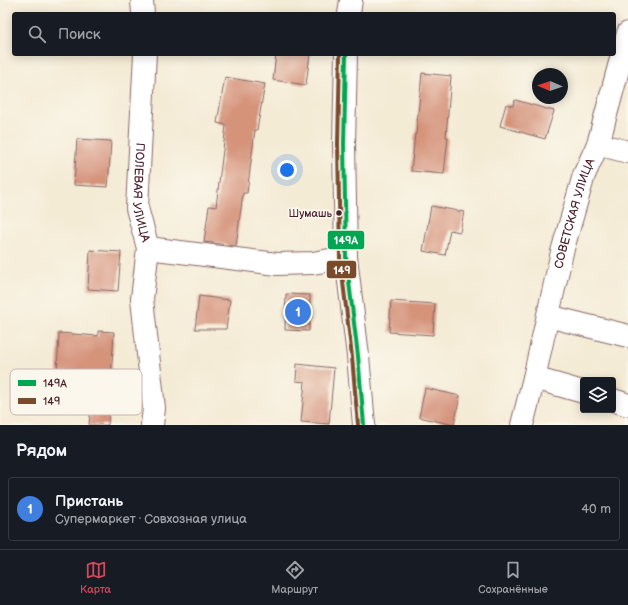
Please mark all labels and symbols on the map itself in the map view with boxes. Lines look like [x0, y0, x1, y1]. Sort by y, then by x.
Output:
north arrow [532, 68, 568, 104]
street label: ПОЛЕВАЯ УЛИЦА [129, 142, 154, 244]
street label: СОВЕТСКАЯ УЛИЦА [551, 155, 598, 270]
your location [277, 160, 297, 180]
place label: Шумашь [289, 207, 333, 220]
marker: Шумашь [334, 208, 344, 218]
line badge: 149А [327, 230, 365, 250]
text: 149А [334, 234, 358, 247]
line badge: 149 [326, 260, 357, 279]
text: 149 [333, 264, 351, 277]
pin: 1 [285, 297, 311, 327]
legend [10, 369, 142, 415]
text: 149А [43, 377, 67, 390]
text: 149 [43, 395, 60, 408]

